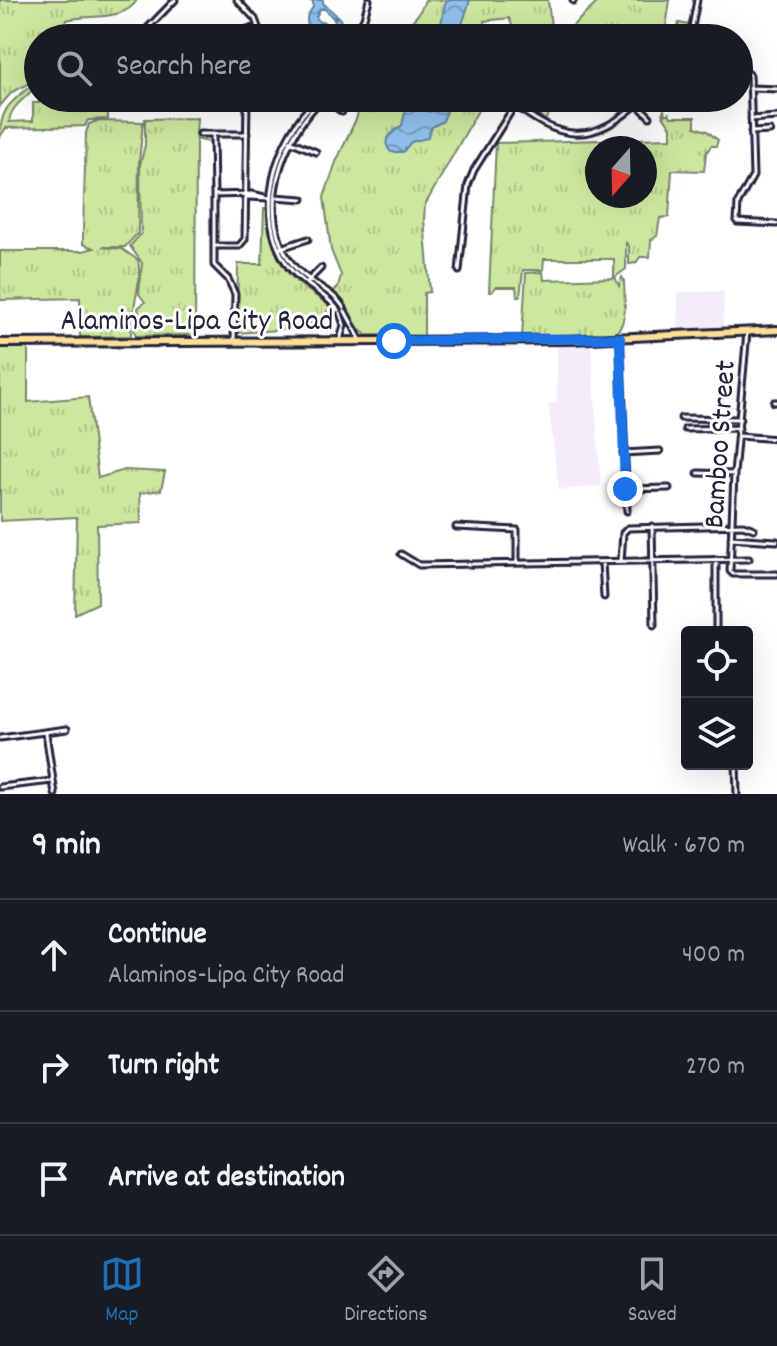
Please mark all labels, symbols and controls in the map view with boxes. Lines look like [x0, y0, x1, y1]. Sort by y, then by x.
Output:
search box [24, 24, 753, 112]
icon: search [52, 46, 96, 90]
text: Search here [116, 47, 252, 90]
north arrow [585, 136, 657, 208]
street label: Alaminos-Lipa City Road [61, 302, 333, 345]
route start [376, 323, 412, 359]
street label: Bamboo Street [695, 359, 750, 530]
route end [607, 471, 643, 507]
map controls [681, 626, 753, 770]
button: locate [681, 626, 753, 698]
button: layers [681, 698, 753, 770]
text: 9 min [32, 822, 101, 871]
text: Walk · 670 m [622, 828, 745, 865]
text: Continue [108, 915, 207, 958]
icon: ahead [32, 933, 76, 977]
text: 400 m [682, 937, 745, 974]
text: Alaminos-Lipa City Road [108, 958, 344, 995]
icon: right [32, 1045, 76, 1089]
text: Turn right [108, 1046, 219, 1089]
text: 270 m [686, 1049, 745, 1086]
icon: arrive [32, 1157, 76, 1201]
text: Arrive at destination [108, 1158, 345, 1201]
tab: Map [100, 1252, 144, 1331]
tab: Directions [344, 1252, 428, 1331]
tab: Saved [628, 1252, 677, 1331]

